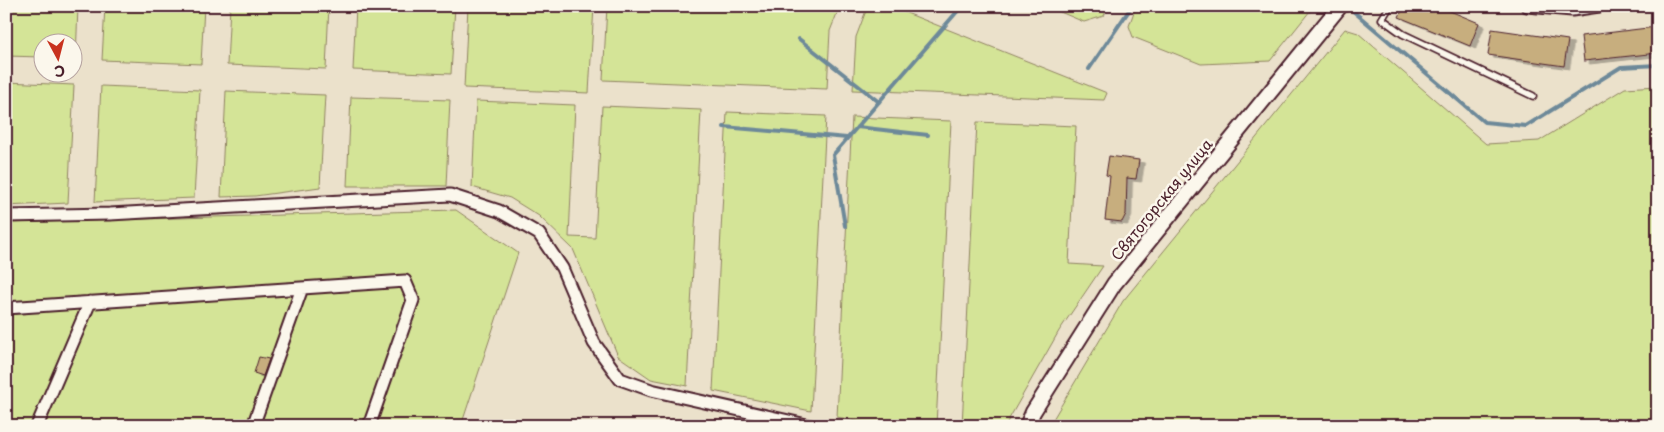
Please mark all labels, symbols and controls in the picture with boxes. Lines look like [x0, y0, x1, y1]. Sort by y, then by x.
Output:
north arrow [32, 32, 82, 82]
text: С [53, 60, 66, 82]
street label: Святогорская улица [1104, 133, 1218, 265]

